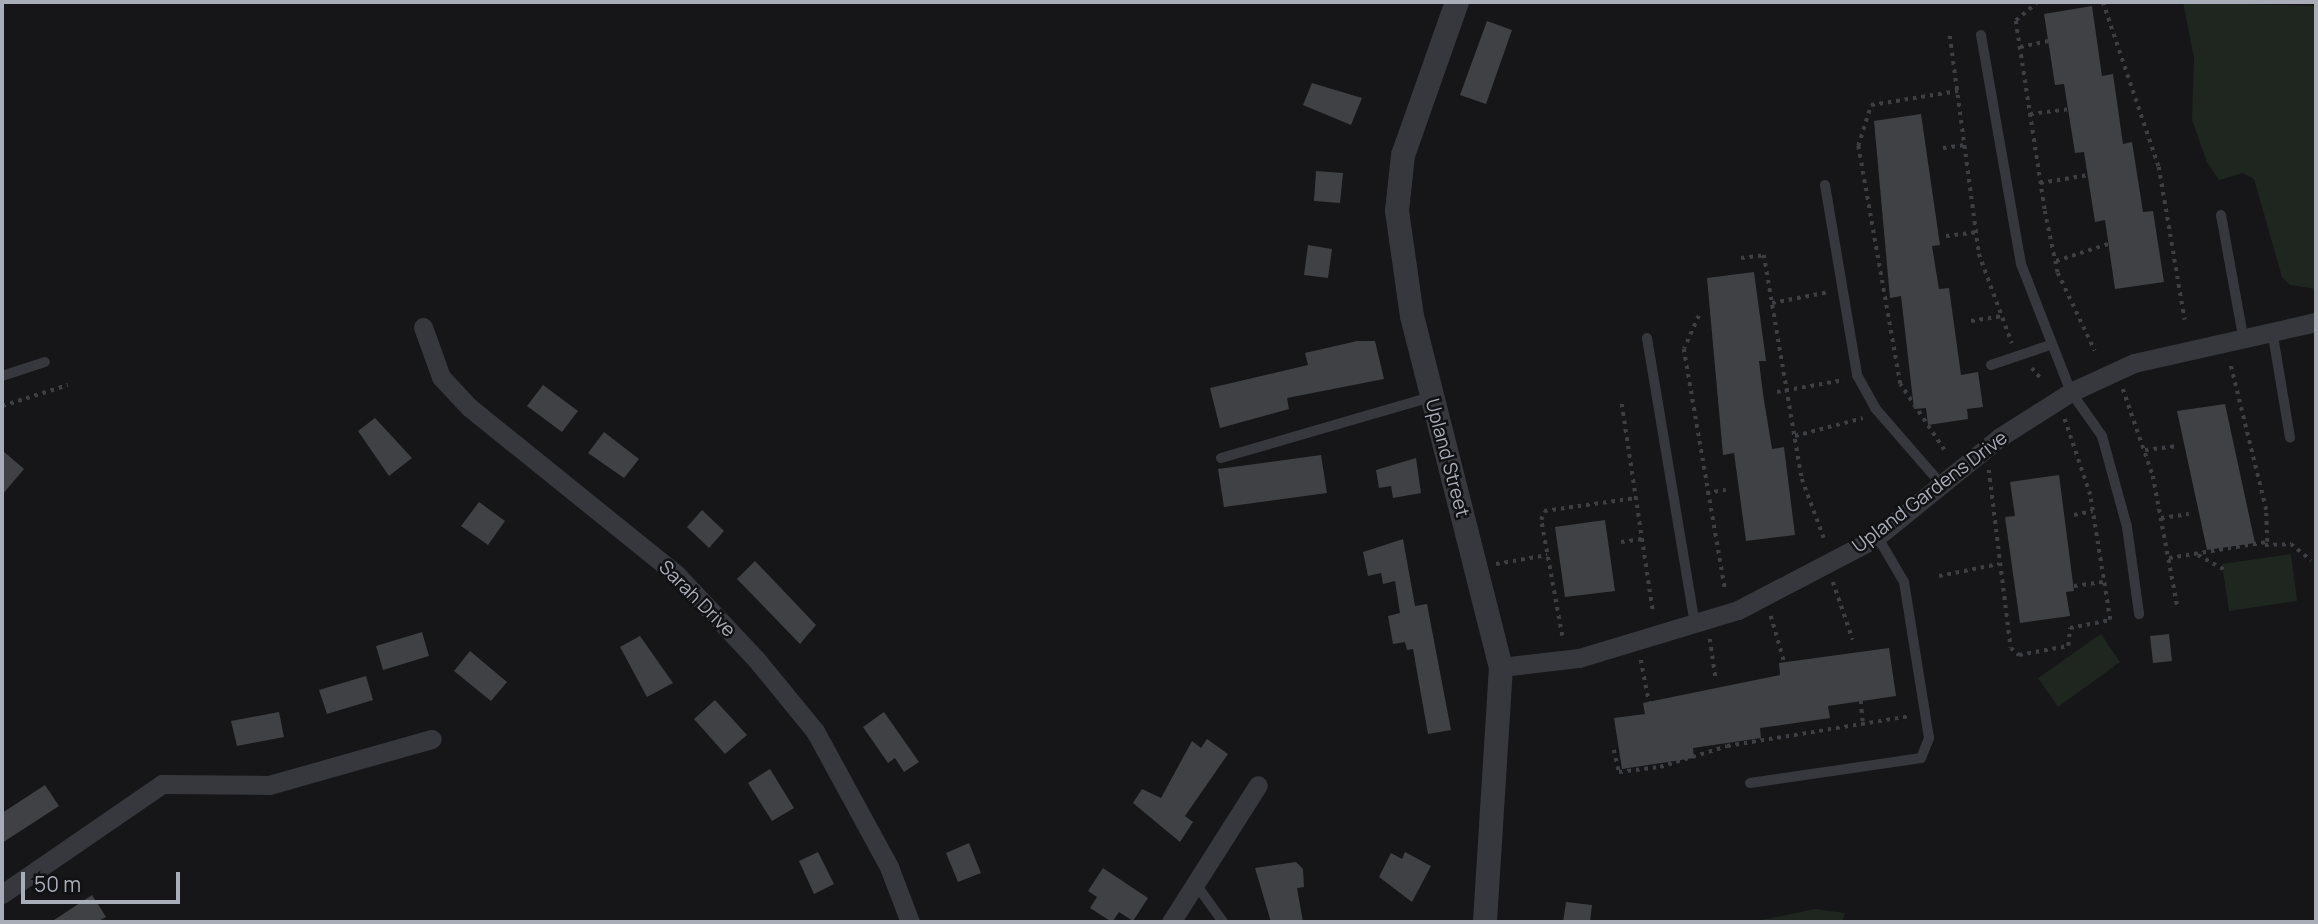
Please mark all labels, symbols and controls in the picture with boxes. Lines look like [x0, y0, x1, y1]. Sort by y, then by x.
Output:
street label: Upland Street [1420, 396, 1474, 520]
street label: Upland Gardens Drive [1848, 426, 2012, 558]
street label: Sarah Drive [654, 556, 740, 642]
scale bar [24, 858, 184, 902]
text: 50 m [34, 870, 81, 898]

